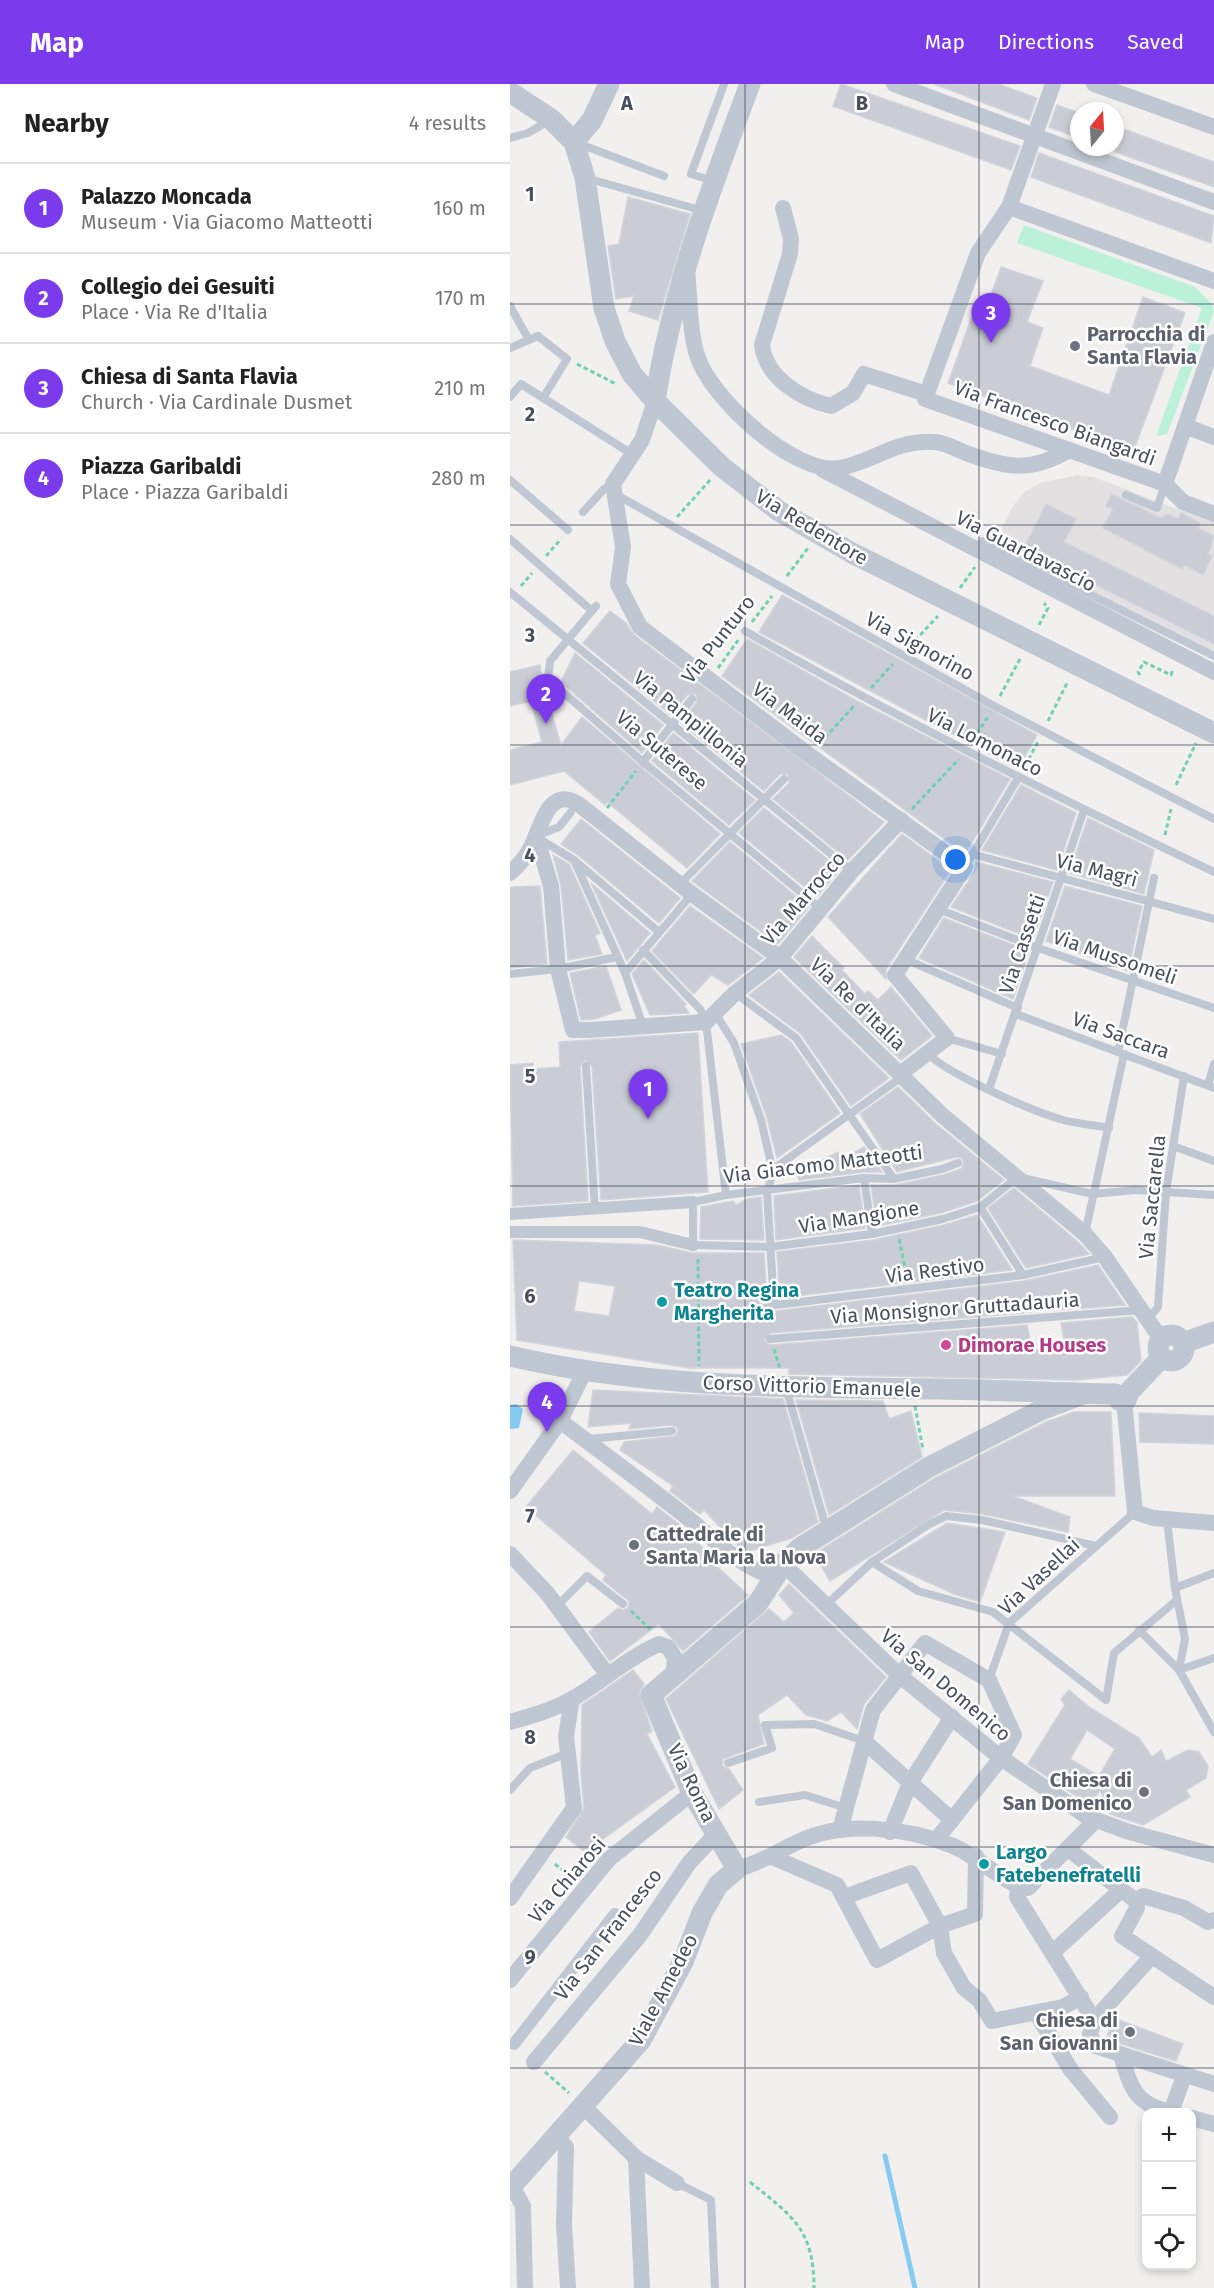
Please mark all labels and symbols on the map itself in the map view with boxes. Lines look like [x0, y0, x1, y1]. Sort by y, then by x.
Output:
text: A [620, 91, 634, 115]
text: B [856, 91, 868, 115]
north arrow [1070, 102, 1124, 156]
text: 1 [525, 182, 535, 206]
pin: 3 [972, 294, 1010, 343]
place label: Parrocchia di Santa Flavia [1087, 322, 1205, 369]
marker: Parrocchia di Santa Flavia [1068, 339, 1082, 353]
street label: Via Francesco Biangardi [951, 375, 1159, 471]
text: 2 [525, 402, 535, 426]
street label: Via Redentore [751, 484, 873, 570]
street label: Via Guardavascio [952, 505, 1100, 597]
street label: Via Punturo [676, 590, 760, 688]
street label: Via Signorino [862, 606, 978, 686]
text: 3 [524, 623, 535, 647]
street label: Via Pampillonia [629, 665, 753, 773]
pin: 2 [526, 674, 566, 724]
street label: Via Maida [748, 677, 832, 749]
street label: Via Lomonaco [923, 703, 1047, 781]
street label: Via Suterese [612, 705, 712, 795]
text: 4 [524, 843, 536, 867]
your location [941, 845, 970, 874]
street label: Via Marrocco [756, 846, 850, 950]
street label: Via Magrì [1054, 848, 1140, 892]
street label: Via Cassetti [994, 891, 1050, 997]
street label: Via Mussomeli [1050, 925, 1180, 989]
street label: Via Re d'Italia [805, 953, 911, 1055]
street label: Via Saccara [1069, 1006, 1173, 1064]
text: 5 [525, 1064, 536, 1088]
pin: 1 [628, 1070, 668, 1119]
street label: Via Saccarella [1134, 1134, 1170, 1260]
street label: Via Giacomo Matteotti [722, 1140, 924, 1188]
street label: Via Mangione [797, 1196, 921, 1238]
street label: Via Restivo [884, 1252, 986, 1288]
place label: Teatro Regina Margherita [674, 1278, 799, 1325]
text: 6 [524, 1284, 536, 1308]
street label: Via Monsignor Gruttadauria [830, 1287, 1080, 1329]
marker: Teatro Regina Margherita [655, 1295, 669, 1309]
place label: Dimorae Houses [958, 1333, 1106, 1357]
marker: Dimorae Houses [939, 1338, 953, 1352]
street label: Corso Vittorio Emanuele [702, 1370, 922, 1402]
pin: 4 [528, 1382, 567, 1432]
text: 7 [525, 1504, 535, 1528]
place label: Cattedrale di Santa Maria la Nova [646, 1522, 826, 1569]
street label: Via Vasellai [993, 1532, 1085, 1620]
marker: Cattedrale di Santa Maria la Nova [627, 1538, 641, 1552]
street label: Via San Domenico [876, 1624, 1016, 1746]
text: 8 [524, 1725, 536, 1749]
street label: Via Roma [663, 1740, 721, 1826]
place label: Chiesa di San Domenico [1003, 1768, 1132, 1815]
marker: Chiesa di San Domenico [1137, 1785, 1151, 1799]
street label: Via Chiarosi [523, 1832, 611, 1928]
place label: Largo Fatebenefratelli [996, 1840, 1141, 1887]
marker: Largo Fatebenefratelli [977, 1857, 991, 1871]
street label: Via San Francesco [549, 1863, 667, 2005]
street label: Viale Amedeo [623, 1930, 703, 2050]
text: 9 [524, 1945, 536, 1969]
place label: Chiesa di San Giovanni [1000, 2008, 1118, 2055]
marker: Chiesa di San Giovanni [1123, 2025, 1137, 2039]

